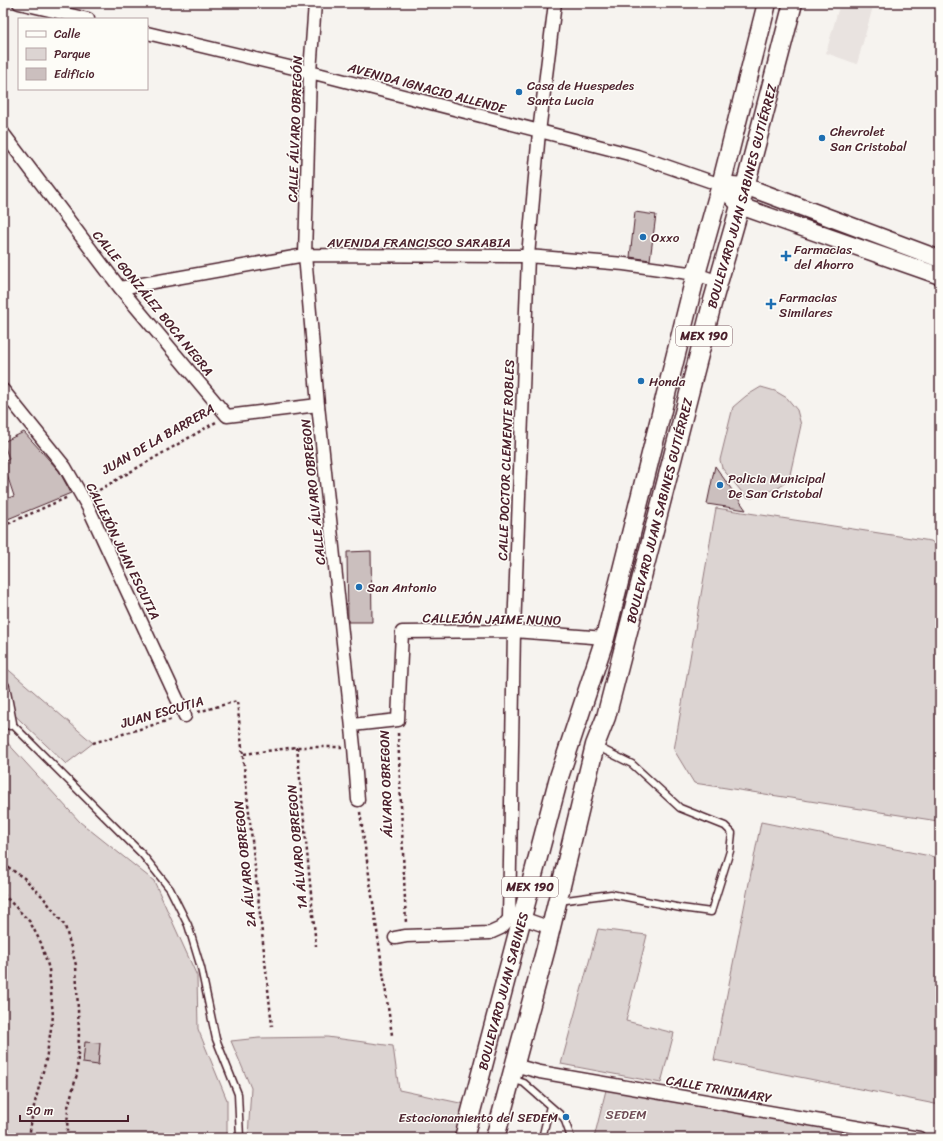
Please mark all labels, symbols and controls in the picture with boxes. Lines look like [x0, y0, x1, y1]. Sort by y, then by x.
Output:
legend [18, 18, 148, 90]
text: Calle [54, 23, 81, 45]
text: Parque [54, 43, 91, 65]
street label: CALLE ÁLVARO OBREGÓN [281, 55, 309, 203]
street label: AVENIDA IGNACIO ALLENDE [345, 56, 509, 120]
text: Edificio [54, 63, 94, 85]
place label: Casa de Huespedes Santa Lucia [527, 74, 635, 112]
street label: BOULEVARD JUAN SABINES GUTIÉRREZ [700, 81, 783, 311]
marker: Casa de Huespedes Santa Lucia [514, 87, 524, 97]
place label: Chevrolet San Cristobal [830, 120, 907, 158]
marker: Chevrolet San Cristobal [817, 133, 827, 143]
street label: CALLE GONZÁLEZ BOCA NEGRA [87, 225, 219, 381]
place label: Oxxo [651, 226, 680, 249]
street label: AVENIDA FRANCISCO SARABIA [326, 231, 511, 254]
marker: Oxxo [638, 232, 648, 242]
place label: Farmacias del Ahorro [794, 238, 854, 276]
marker: Farmacias del Ahorro [781, 251, 791, 261]
place label: Farmacias Similares [779, 286, 838, 324]
marker: Farmacias Similares [766, 299, 776, 309]
road number: MEX 190 [676, 326, 732, 346]
street label: CALLE DOCTOR CLEMENTE ROBLES [491, 359, 521, 561]
place label: Honda [649, 370, 686, 393]
marker: Honda [636, 376, 646, 386]
street label: BOULEVARD JUAN SABINES GUTIÉRREZ [619, 395, 699, 625]
street label: JUAN DE LA BARRERA [96, 397, 219, 481]
street label: CALLE ÁLVARO OBREGON [294, 418, 332, 566]
place label: Policia Municipal De San Cristobal [728, 467, 825, 505]
street label: CALLEJÓN JUAN ESCUTIA [80, 478, 166, 624]
marker: Policia Municipal De San Cristobal [715, 480, 725, 490]
place label: San Antonio [367, 576, 437, 599]
marker: San Antonio [354, 582, 364, 592]
street label: CALLEJÓN JAIME NUNO [422, 606, 562, 632]
street label: JUAN ESCUTIA [117, 689, 206, 735]
street label: ÁLVARO OBREGON [373, 730, 399, 839]
street label: 1A ÁLVARO OBREGON [280, 784, 314, 910]
street label: 2A ÁLVARO OBREGON [227, 800, 263, 928]
road number: MEX 190 [502, 877, 558, 897]
street label: BOULEVARD JUAN SABINES [471, 909, 535, 1073]
street label: CALLE TRINIMARY [664, 1068, 774, 1110]
scale bar [20, 1097, 128, 1123]
text: 50 m [26, 1100, 53, 1122]
park label: SEDEM [606, 1103, 647, 1126]
place label: Estacionamiento del SEDEM [399, 1106, 558, 1129]
marker: Estacionamiento del SEDEM [561, 1112, 571, 1122]

